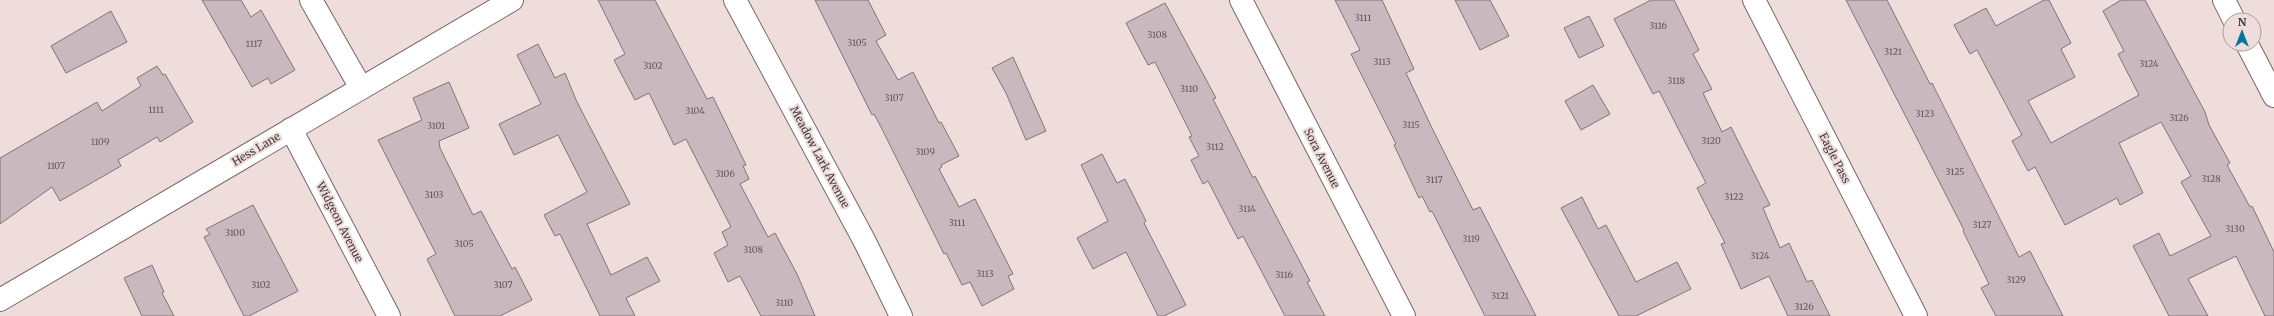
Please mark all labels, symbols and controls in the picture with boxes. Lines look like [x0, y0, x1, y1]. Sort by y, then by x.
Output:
house number: 3111 [1355, 12, 1371, 23]
north arrow [2222, 12, 2262, 52]
text: N [2238, 15, 2247, 29]
house number: 3116 [1649, 20, 1667, 31]
house number: 3108 [1147, 29, 1167, 40]
house number: 3105 [847, 37, 867, 48]
house number: 1117 [246, 38, 262, 49]
house number: 3121 [1884, 46, 1902, 57]
house number: 3113 [1373, 56, 1391, 67]
house number: 3124 [2139, 58, 2159, 69]
house number: 3102 [643, 60, 663, 71]
house number: 3118 [1667, 75, 1685, 86]
house number: 3110 [1180, 83, 1198, 94]
house number: 3107 [884, 92, 904, 103]
house number: 1111 [148, 104, 164, 115]
street label: Meadow Lark Avenue [787, 104, 853, 211]
house number: 3104 [685, 105, 705, 116]
house number: 3123 [1916, 108, 1934, 119]
house number: 3126 [2169, 112, 2189, 123]
house number: 3115 [1402, 119, 1420, 130]
house number: 3101 [427, 120, 445, 131]
street label: Sora Avenue [1301, 126, 1343, 190]
street label: Hess Lane [229, 129, 283, 169]
street label: Eagle Pass [1816, 130, 1854, 186]
house number: 3120 [1701, 135, 1721, 146]
house number: 1109 [91, 136, 109, 147]
house number: 3112 [1206, 141, 1224, 152]
house number: 3109 [915, 146, 935, 157]
house number: 1107 [47, 160, 65, 171]
house number: 3125 [1946, 166, 1965, 177]
house number: 3106 [715, 168, 735, 179]
house number: 3128 [2201, 173, 2221, 184]
house number: 3117 [1425, 174, 1443, 185]
street label: Widgeon Avenue [313, 179, 366, 265]
house number: 3103 [425, 189, 444, 200]
house number: 3122 [1724, 191, 1744, 202]
house number: 3114 [1238, 203, 1256, 214]
house number: 3111 [949, 217, 965, 228]
house number: 3127 [1973, 219, 1991, 230]
house number: 3130 [2225, 223, 2245, 234]
house number: 3100 [225, 227, 245, 238]
house number: 3119 [1462, 233, 1480, 244]
house number: 3105 [454, 238, 474, 249]
house number: 3108 [743, 244, 763, 255]
house number: 3124 [1750, 250, 1770, 261]
house number: 3113 [976, 268, 994, 279]
house number: 3116 [1275, 269, 1293, 280]
house number: 3129 [2006, 274, 2026, 285]
house number: 3102 [251, 279, 271, 290]
house number: 3107 [493, 279, 513, 290]
house number: 3121 [1491, 290, 1509, 301]
house number: 3110 [775, 297, 793, 308]
house number: 3126 [1794, 301, 1814, 312]

